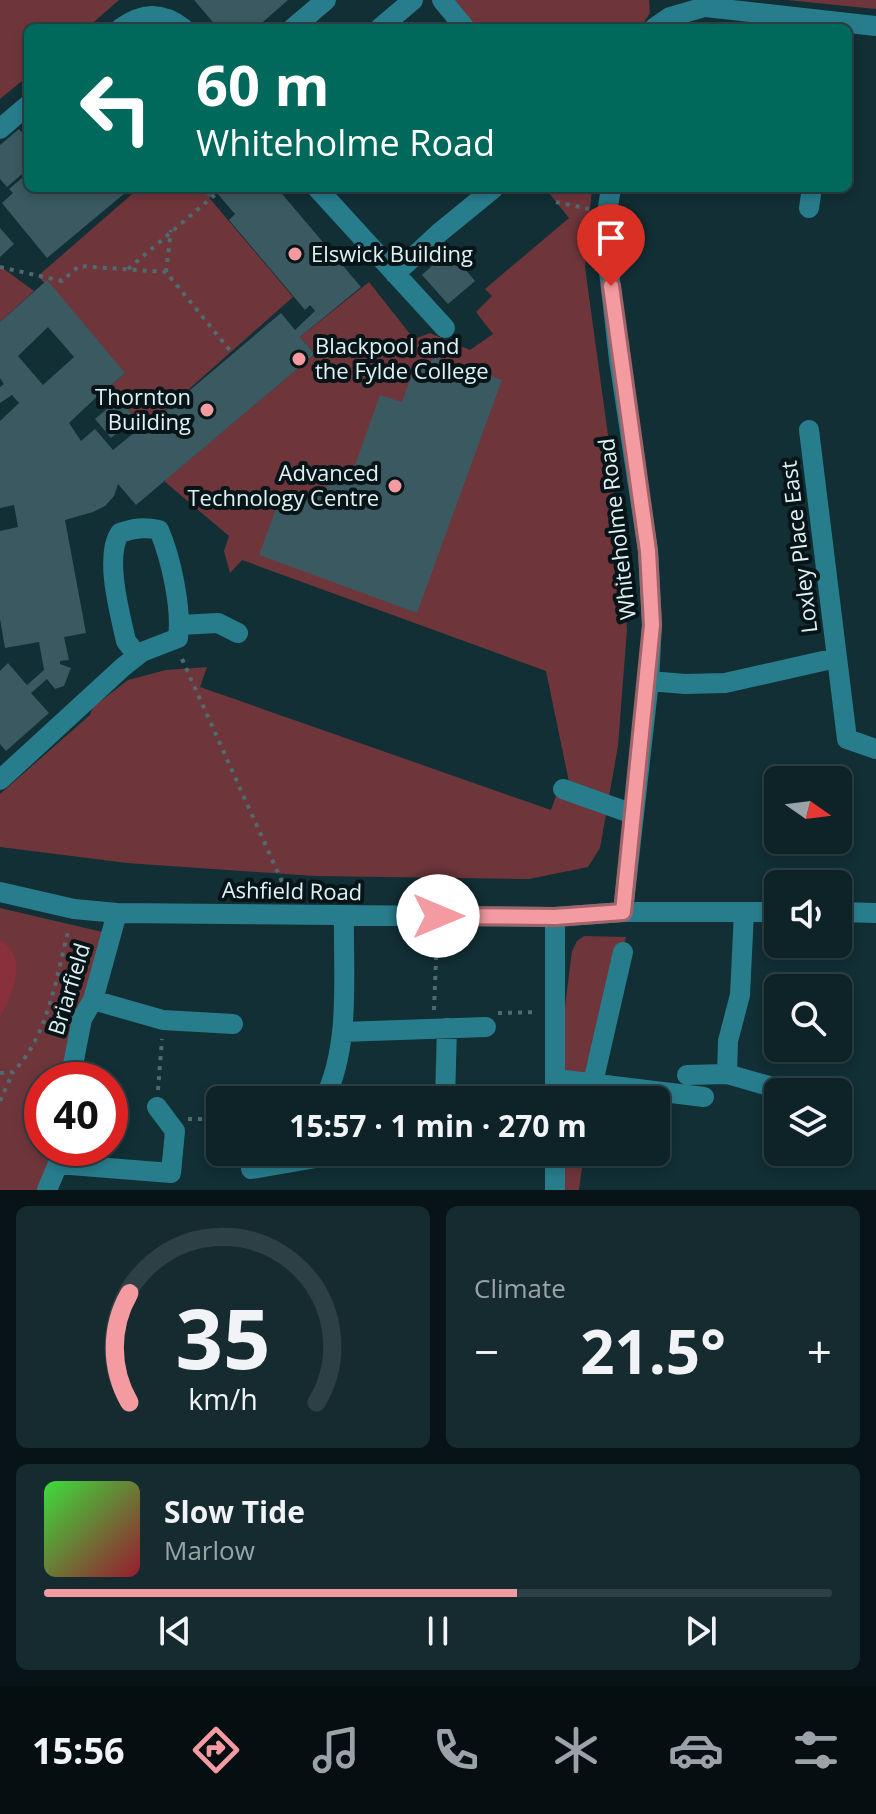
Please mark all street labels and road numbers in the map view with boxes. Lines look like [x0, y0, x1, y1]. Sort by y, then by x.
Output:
street label: Whiteholme Road [590, 437, 642, 622]
street label: Loxley Place East [773, 459, 823, 635]
street label: Ashfield Road [222, 874, 362, 906]
street label: Briarfield [40, 939, 96, 1038]

